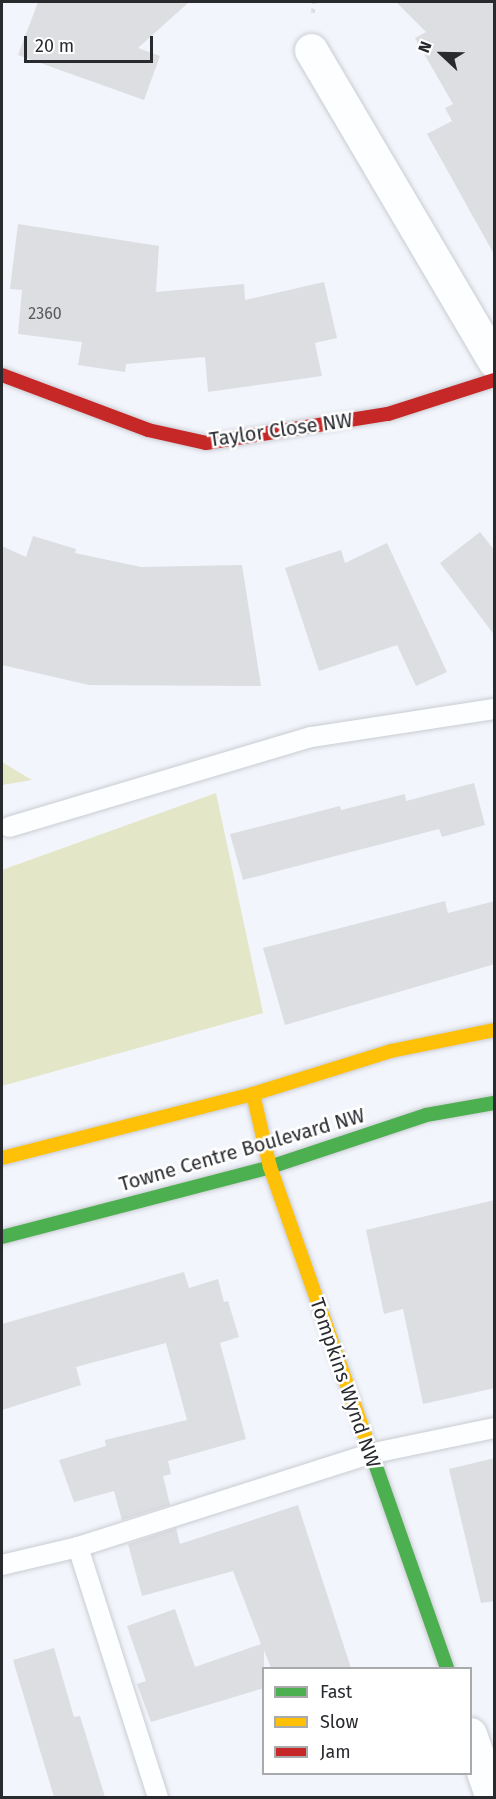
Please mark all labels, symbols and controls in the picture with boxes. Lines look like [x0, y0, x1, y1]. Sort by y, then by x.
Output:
scale bar [27, 24, 156, 62]
north arrow [412, 24, 472, 84]
text: 20 m [35, 35, 74, 57]
text: N [414, 39, 436, 56]
house number: 2360 [28, 304, 62, 324]
street label: Taylor Close NW [208, 408, 354, 452]
street label: Towne Centre Boulevard NW [117, 1103, 367, 1197]
street label: Tompkins Wynd NW [305, 1295, 385, 1471]
legend [262, 1667, 472, 1775]
text: Fast [320, 1681, 352, 1703]
text: Slow [320, 1711, 358, 1733]
text: Jam [320, 1741, 351, 1763]

